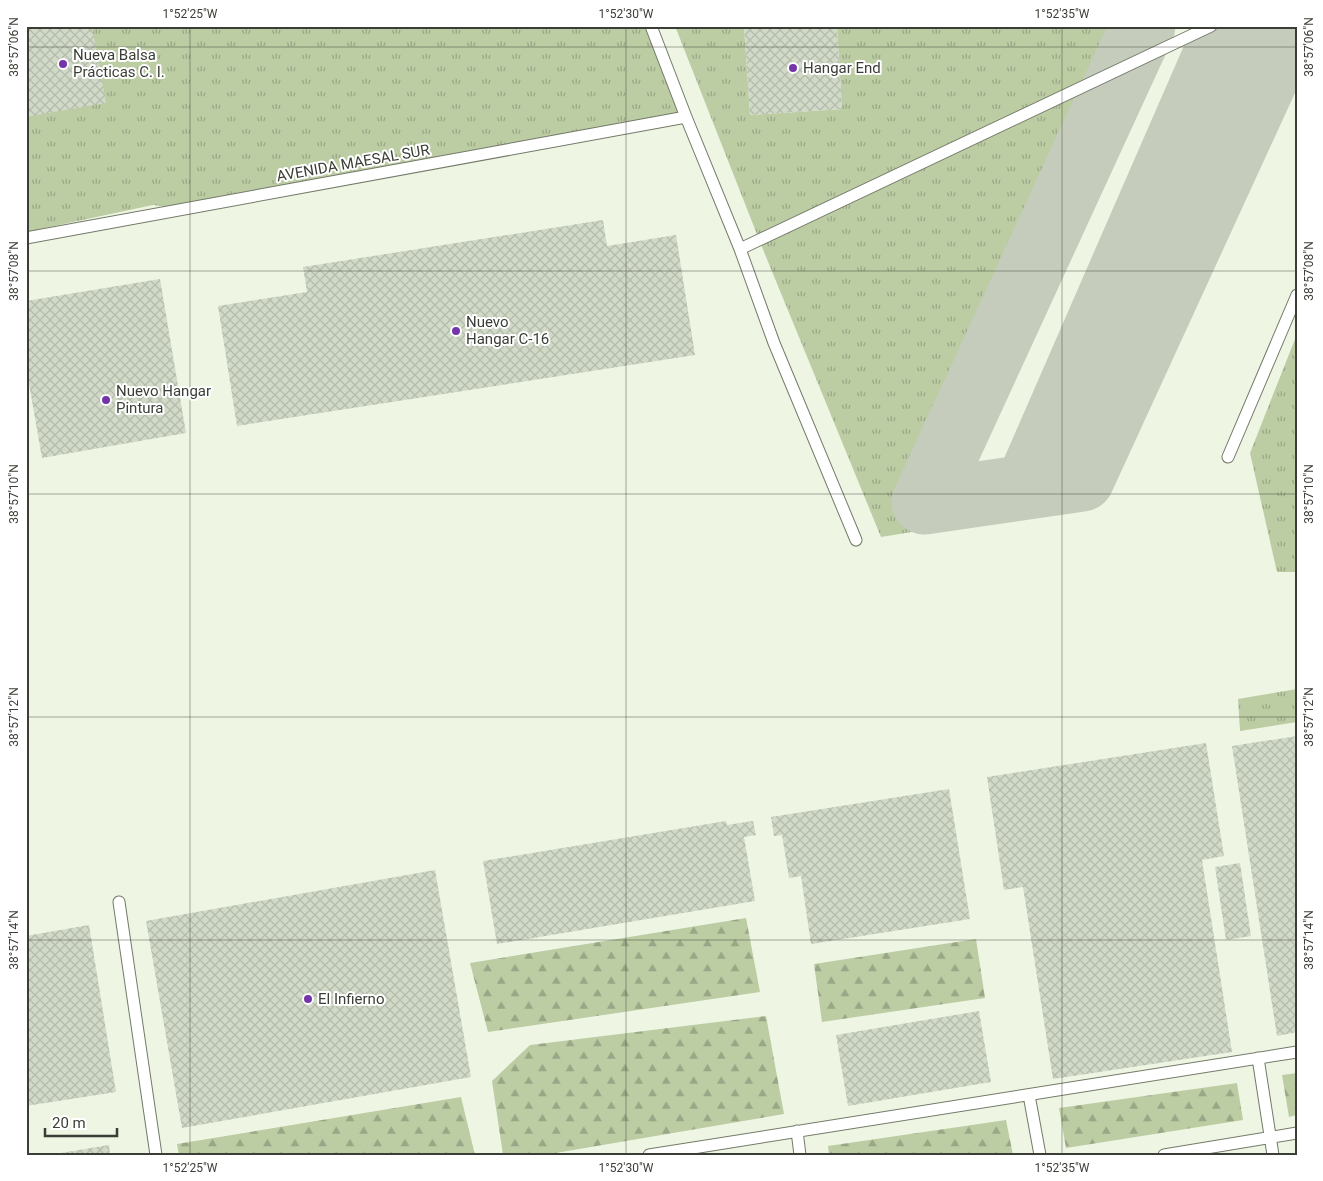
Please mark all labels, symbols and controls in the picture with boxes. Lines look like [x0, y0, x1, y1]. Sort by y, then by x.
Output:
text: 1°52'25"W [163, 7, 218, 21]
text: 1°52'30"W [599, 7, 654, 21]
text: 1°52'35"W [1035, 7, 1090, 21]
text: 38°57'06"N [7, 17, 21, 77]
text: 38°57'06"N [1302, 17, 1316, 77]
place label: Nueva Balsa Prácticas C. I. [73, 46, 165, 81]
marker: Nueva Balsa Prácticas C. I. [57, 58, 69, 70]
place label: Hangar End [803, 59, 881, 77]
marker: Hangar End [787, 62, 799, 74]
street label: AVENIDA MAESAL SUR [275, 141, 431, 185]
text: 38°57'08"N [7, 241, 21, 301]
text: 38°57'08"N [1302, 241, 1316, 301]
place label: Nuevo Hangar C-16 [466, 313, 549, 348]
marker: Nuevo Hangar C-16 [450, 325, 462, 337]
place label: Nuevo Hangar Pintura [116, 382, 211, 417]
marker: Nuevo Hangar Pintura [100, 394, 112, 406]
text: 38°57'10"N [7, 464, 21, 524]
text: 38°57'10"N [1302, 464, 1316, 524]
text: 38°57'12"N [7, 687, 21, 747]
text: 38°57'12"N [1302, 687, 1316, 747]
text: 38°57'14"N [7, 910, 21, 970]
text: 38°57'14"N [1302, 910, 1316, 970]
place label: El Infierno [318, 990, 384, 1008]
marker: El Infierno [302, 993, 314, 1005]
scale bar [45, 1106, 118, 1138]
text: 20 m [52, 1114, 86, 1132]
text: 1°52'25"W [163, 1161, 218, 1175]
text: 1°52'30"W [599, 1161, 654, 1175]
text: 1°52'35"W [1035, 1161, 1090, 1175]

